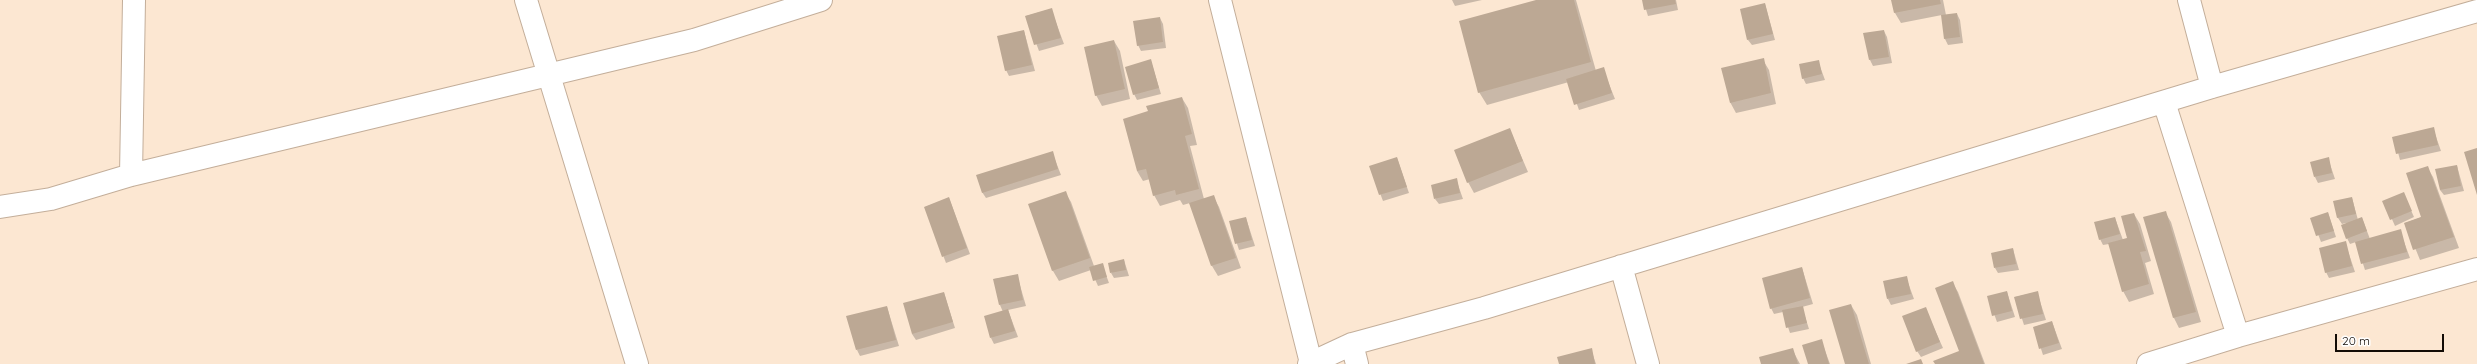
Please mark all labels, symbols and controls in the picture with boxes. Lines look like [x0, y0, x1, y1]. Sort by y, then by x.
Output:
scale bar [2337, 326, 2446, 352]
text: 20 m [2342, 333, 2370, 348]

